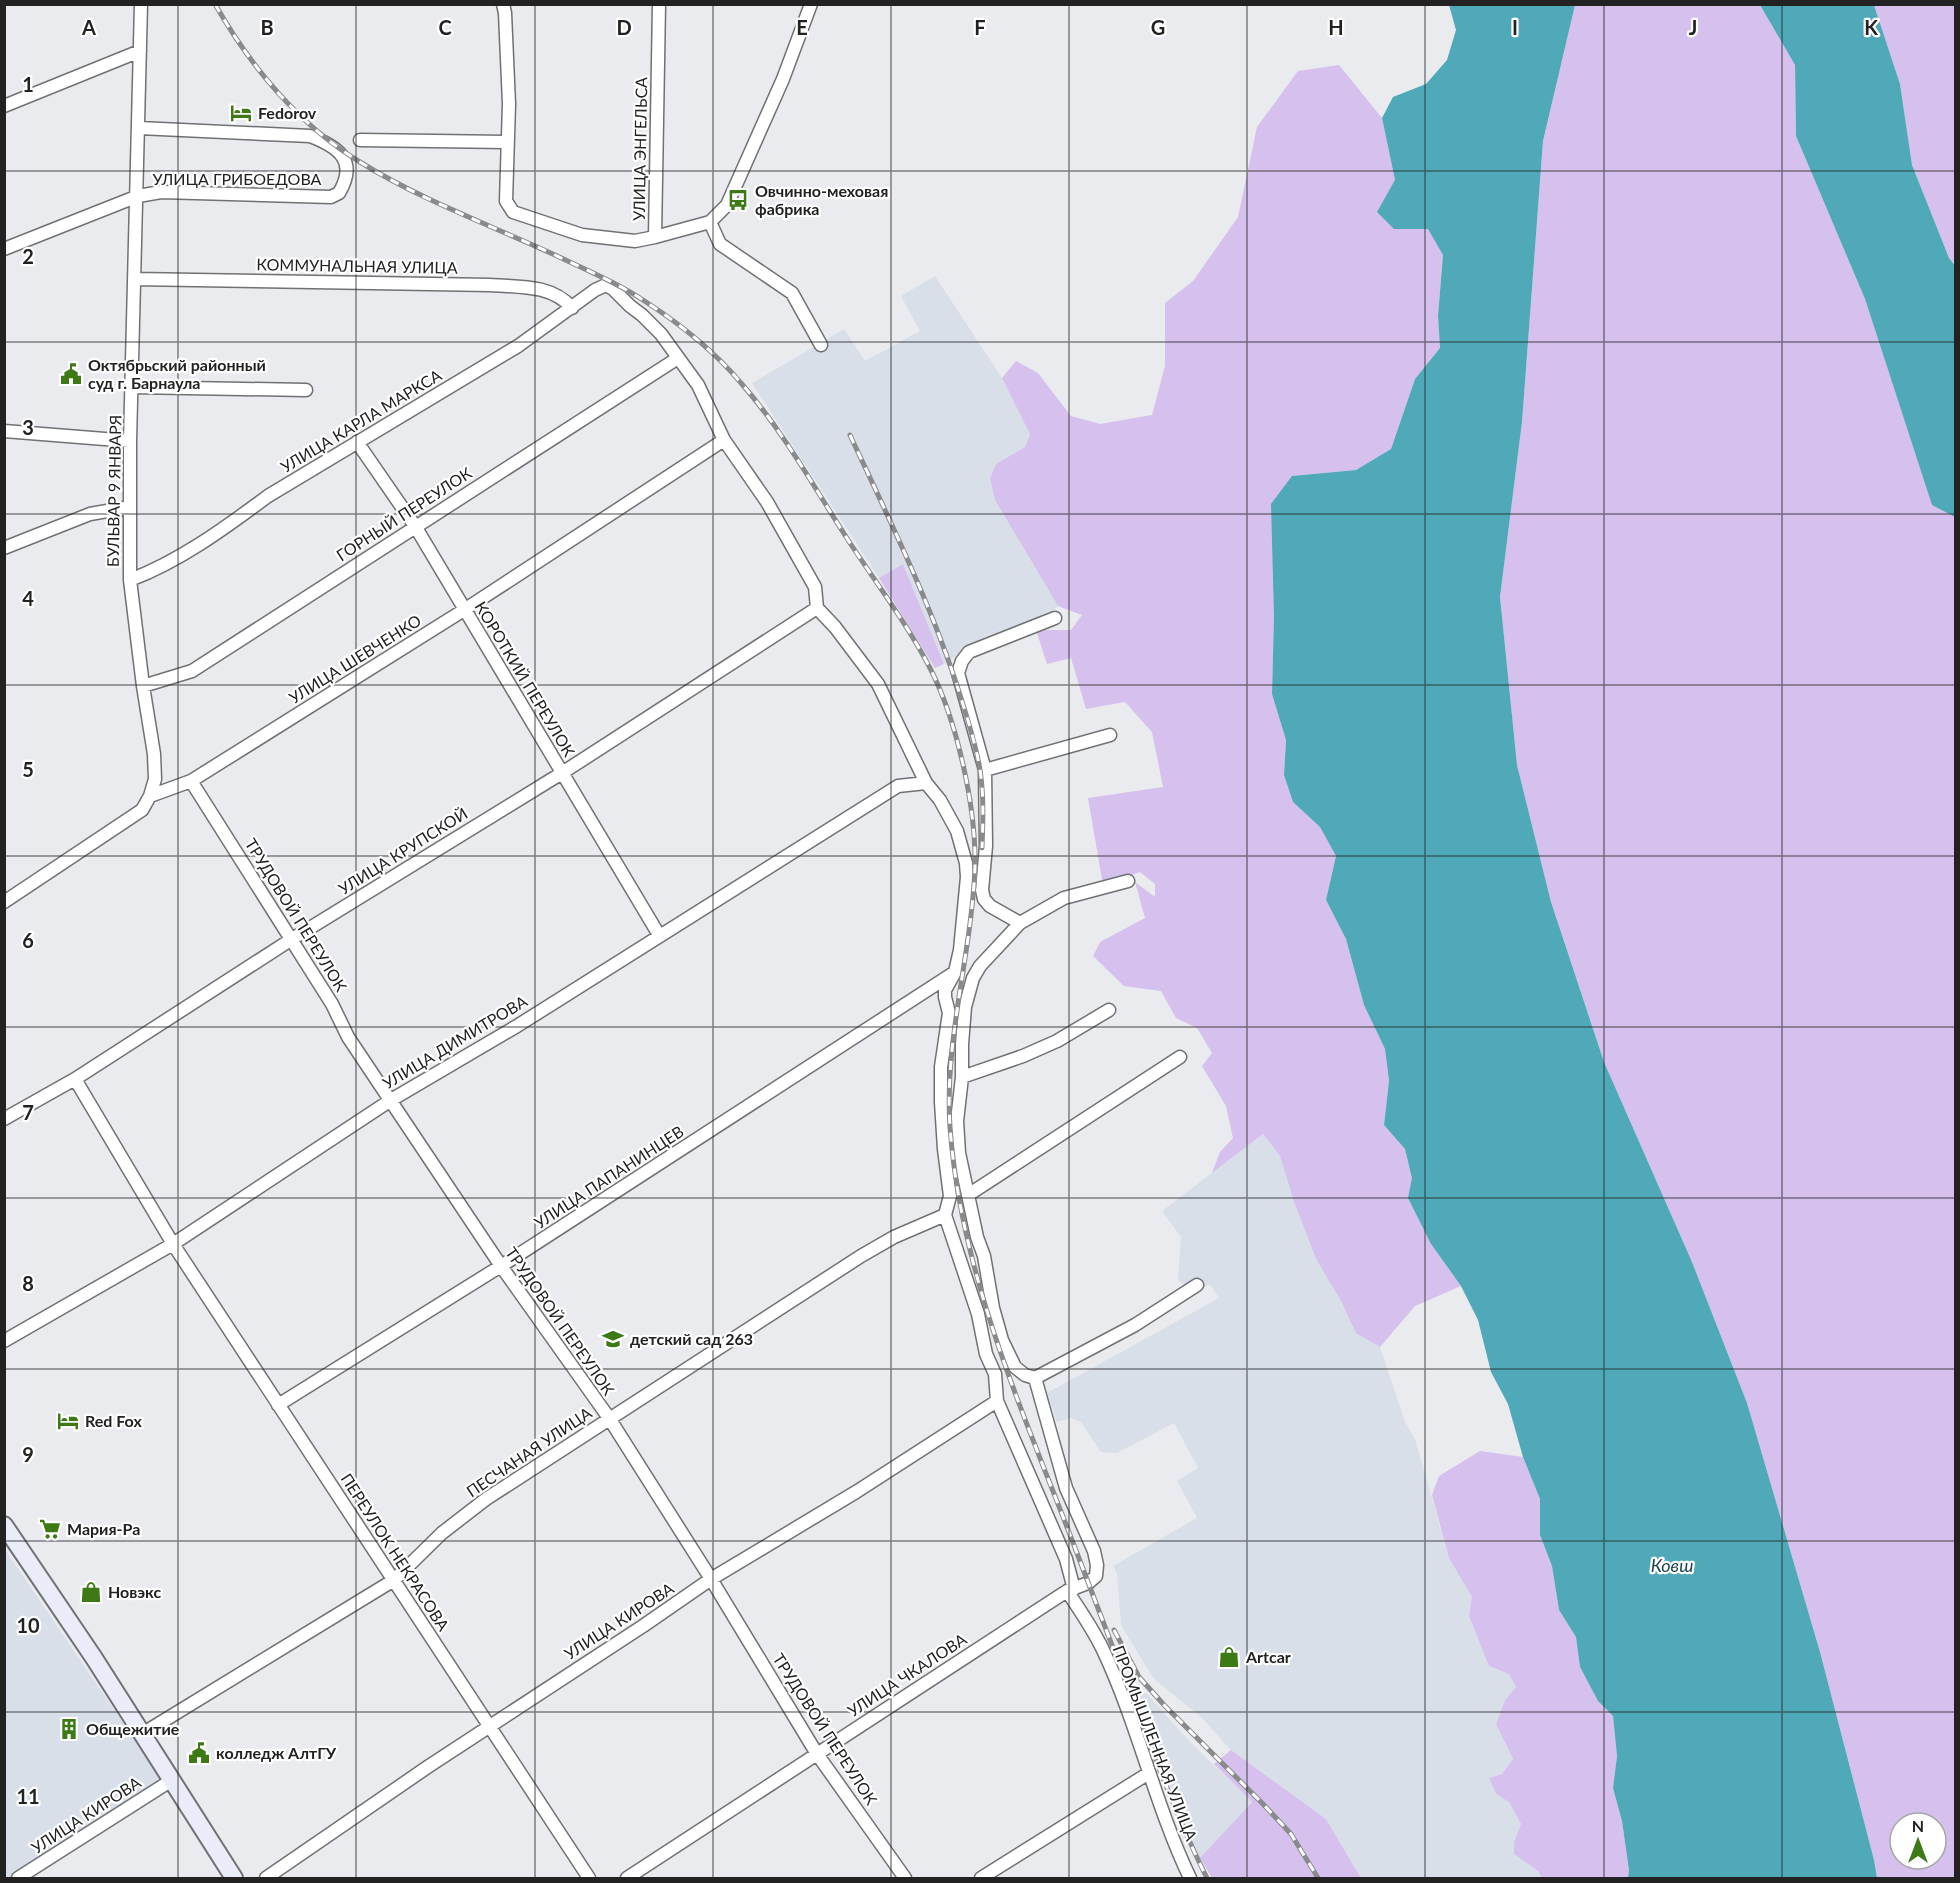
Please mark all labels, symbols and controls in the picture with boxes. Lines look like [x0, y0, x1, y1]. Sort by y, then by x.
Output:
text: A [81, 15, 96, 39]
text: B [260, 15, 274, 39]
text: C [438, 15, 452, 39]
text: D [616, 15, 632, 39]
text: E [796, 15, 808, 39]
text: F [974, 15, 986, 39]
text: G [1151, 15, 1165, 39]
text: H [1328, 15, 1344, 39]
text: I [1512, 15, 1518, 39]
text: J [1689, 15, 1697, 39]
text: K [1864, 15, 1878, 39]
text: 1 [22, 72, 34, 96]
street label: УЛИЦА ЭНГЕЛЬСА [629, 77, 650, 221]
hotel icon: Fedorov [229, 101, 253, 125]
place label: Fedorov [258, 103, 317, 122]
street label: УЛИЦА ГРИБОЕДОВА [153, 169, 322, 188]
place label: Овчинно-меховая фабрика [755, 181, 888, 218]
bus stop icon: Овчинно-меховая фабрика [726, 188, 750, 212]
text: 2 [22, 244, 34, 268]
street label: КОММУНАЛЬНАЯ УЛИЦА [256, 254, 458, 277]
place label: Октябрьский районный суд г. Барнаула [88, 355, 266, 392]
public building icon: Октябрьский районный суд г. Барнаула [59, 362, 83, 386]
street label: УЛИЦА КАРЛА МАРКСА [277, 365, 445, 476]
text: 3 [22, 415, 34, 439]
street label: БУЛЬВАР 9 ЯНВАРЯ [103, 415, 124, 567]
street label: ГОРНЫЙ ПЕРЕУЛОК [333, 463, 475, 564]
text: 4 [22, 586, 34, 610]
street label: КОРОТКИЙ ПЕРЕУЛОК [472, 598, 579, 760]
street label: УЛИЦА ШЕВЧЕНКО [285, 610, 424, 707]
text: 5 [22, 757, 34, 781]
street label: УЛИЦА КРУПСКОЙ [335, 803, 471, 898]
street label: ТРУДОВОЙ ПЕРЕУЛОК [242, 835, 351, 995]
text: 6 [22, 928, 34, 952]
street label: УЛИЦА ДИМИТРОВА [379, 991, 531, 1092]
text: 7 [22, 1100, 34, 1124]
street label: УЛИЦА ПАПАНИНЦЕВ [531, 1121, 687, 1232]
street label: ТРУДОВОЙ ПЕРЕУЛОК [502, 1243, 619, 1399]
text: 8 [22, 1271, 34, 1295]
school or university icon: детский сад 263 [601, 1327, 625, 1351]
place label: детский сад 263 [630, 1329, 753, 1348]
street label: ПЕСЧАНАЯ УЛИЦА [463, 1403, 595, 1501]
hotel icon: Red Fox [56, 1409, 80, 1433]
place label: Red Fox [85, 1411, 142, 1430]
text: 9 [22, 1442, 34, 1466]
street label: ПЕРЕУЛОК НЕКРАСОВА [337, 1469, 454, 1634]
supermarket icon: Мария-Ра [38, 1517, 62, 1541]
place label: Мария-Ра [67, 1519, 140, 1538]
water label: Ковш [1651, 1554, 1693, 1576]
street label: УЛИЦА КИРОВА [560, 1578, 677, 1663]
shop icon: Новэкс [79, 1580, 103, 1604]
place label: Новэкс [108, 1582, 161, 1601]
text: 10 [16, 1613, 40, 1637]
street label: УЛИЦА ЧКАЛОВА [844, 1629, 970, 1720]
street label: ПРОМЫШЛЕННАЯ УЛИЦА [1109, 1642, 1202, 1843]
shop icon: Artcar [1217, 1645, 1241, 1669]
place label: Artcar [1245, 1647, 1291, 1666]
street label: ТРУДОВОЙ ПЕРЕУЛОК [769, 1650, 882, 1808]
building icon: Общежитие [57, 1717, 81, 1741]
place label: Общежитие [86, 1719, 180, 1738]
public building icon: колледж АлтГУ [187, 1741, 211, 1765]
place label: колледж АлтГУ [216, 1743, 337, 1762]
street label: УЛИЦА КИРОВА [27, 1772, 144, 1857]
text: 11 [16, 1784, 40, 1808]
north arrow [1888, 1811, 1948, 1871]
text: N [1912, 1816, 1924, 1835]

